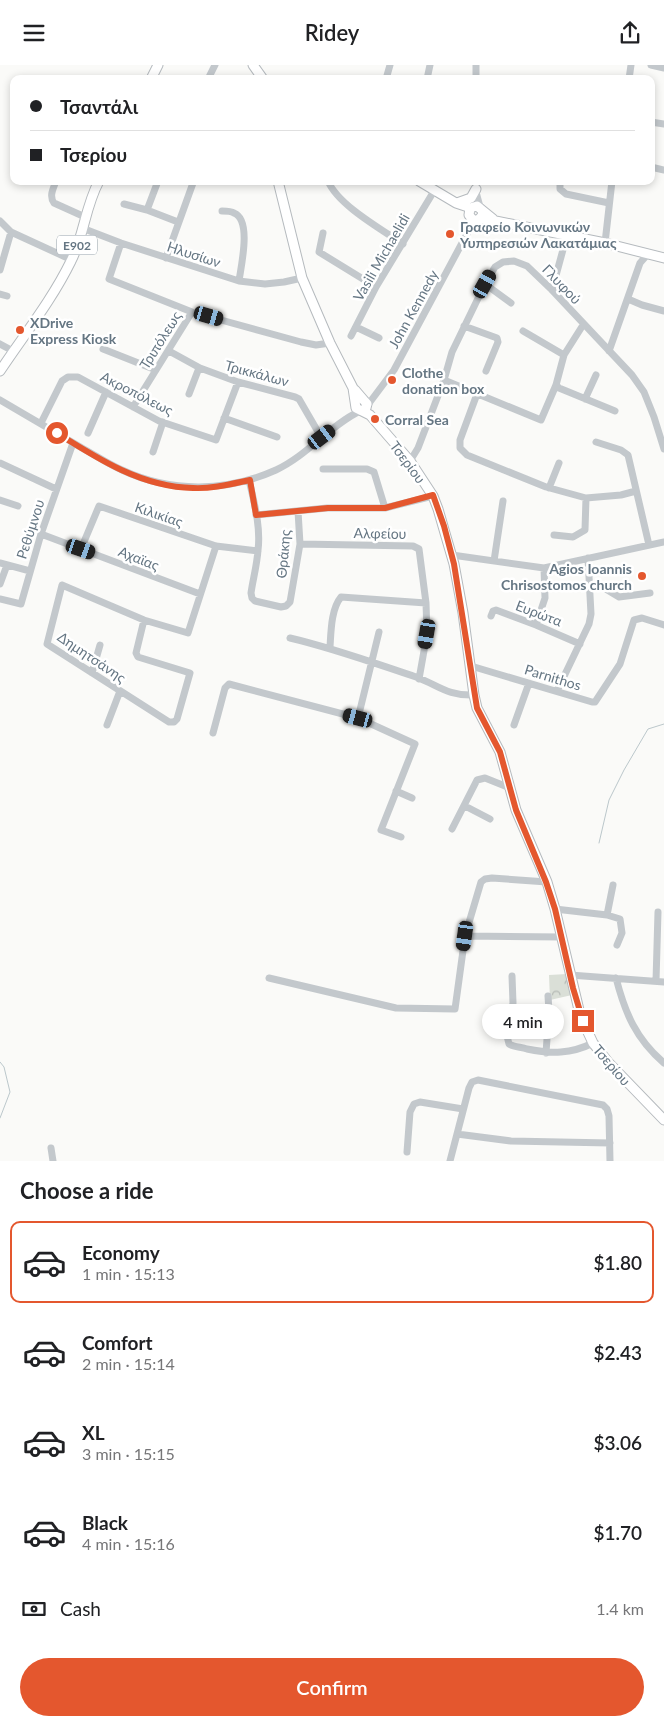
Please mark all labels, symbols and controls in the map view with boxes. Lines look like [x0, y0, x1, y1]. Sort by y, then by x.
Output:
icon: menu [20, 19, 48, 47]
text: Ridey [305, 19, 359, 46]
icon: share [616, 19, 644, 47]
text: Τσαντάλι [60, 95, 138, 118]
text: Τσερίου [60, 143, 127, 166]
street label: Vasili Michaelidi [349, 210, 413, 304]
place label: Γραφείο Κοινωνικών Υυπηρεσιών Λακατάμιας [459, 218, 617, 251]
marker: Γραφείο Κοινωνικών Υυπηρεσιών Λακατάμιας [444, 228, 456, 240]
road number: E902 [57, 235, 97, 255]
street label: Ηλυσίων [165, 237, 223, 271]
street label: Γλυφού [539, 261, 585, 307]
street label: John Kennedy [384, 266, 442, 351]
car [471, 267, 498, 301]
car [192, 305, 225, 327]
street label: Τριπόλεως [136, 307, 185, 372]
place label: XDrive Express Kiosk [30, 314, 117, 347]
marker: XDrive Express Kiosk [14, 324, 26, 336]
street label: Τρικκάλων [223, 356, 291, 390]
place label: Clothe donation box [402, 364, 485, 397]
street label: Ακροπόλεως [98, 367, 177, 419]
marker: Clothe donation box [386, 374, 398, 386]
place label: Corral Sea [385, 411, 449, 428]
marker: Corral Sea [369, 413, 381, 425]
route start [46, 422, 68, 444]
car [305, 422, 338, 452]
street label: Τσερίου [387, 438, 429, 486]
street label: Ρεθύμνου [12, 497, 48, 561]
street label: Κιλικίας [133, 498, 186, 530]
street label: Αλφείου [353, 524, 407, 542]
street label: Θράκης [272, 528, 294, 579]
car [64, 537, 97, 561]
street label: Αχαϊας [116, 542, 162, 574]
place label: Agios Ioannis Chrisostomos church [501, 560, 632, 593]
marker: Agios Ioannis Chrisostomos church [636, 570, 648, 582]
street label: Ευρώτα [513, 596, 565, 630]
car [417, 618, 436, 650]
street label: Δημητσάνης [55, 628, 130, 686]
street label: Parnithos [523, 660, 583, 694]
car [341, 707, 374, 729]
car [455, 920, 474, 952]
callout: 4 min [483, 1003, 566, 1039]
route end [572, 1010, 594, 1032]
text: 4 min [503, 1012, 543, 1031]
street label: Τσερίου [590, 1041, 634, 1089]
text: Choose a ride [20, 1177, 154, 1204]
icon: car [22, 1240, 67, 1285]
text: Economy [82, 1241, 160, 1264]
text: $1.80 [593, 1251, 642, 1274]
text: 1 min · 15:13 [82, 1264, 175, 1283]
icon: car [22, 1330, 67, 1375]
text: Comfort [82, 1331, 153, 1354]
text: $2.43 [593, 1341, 642, 1364]
text: 2 min · 15:14 [82, 1354, 175, 1373]
icon: car [22, 1420, 67, 1465]
text: XL [82, 1421, 105, 1444]
text: $3.06 [593, 1431, 642, 1454]
text: 3 min · 15:15 [82, 1444, 175, 1463]
icon: car [22, 1510, 67, 1555]
text: Black [82, 1511, 128, 1534]
text: $1.70 [593, 1521, 642, 1544]
text: 4 min · 15:16 [82, 1534, 175, 1553]
icon: cash [20, 1595, 48, 1623]
text: Cash [60, 1597, 101, 1620]
text: 1.4 km [596, 1599, 644, 1618]
button: Confirm [20, 1658, 644, 1716]

